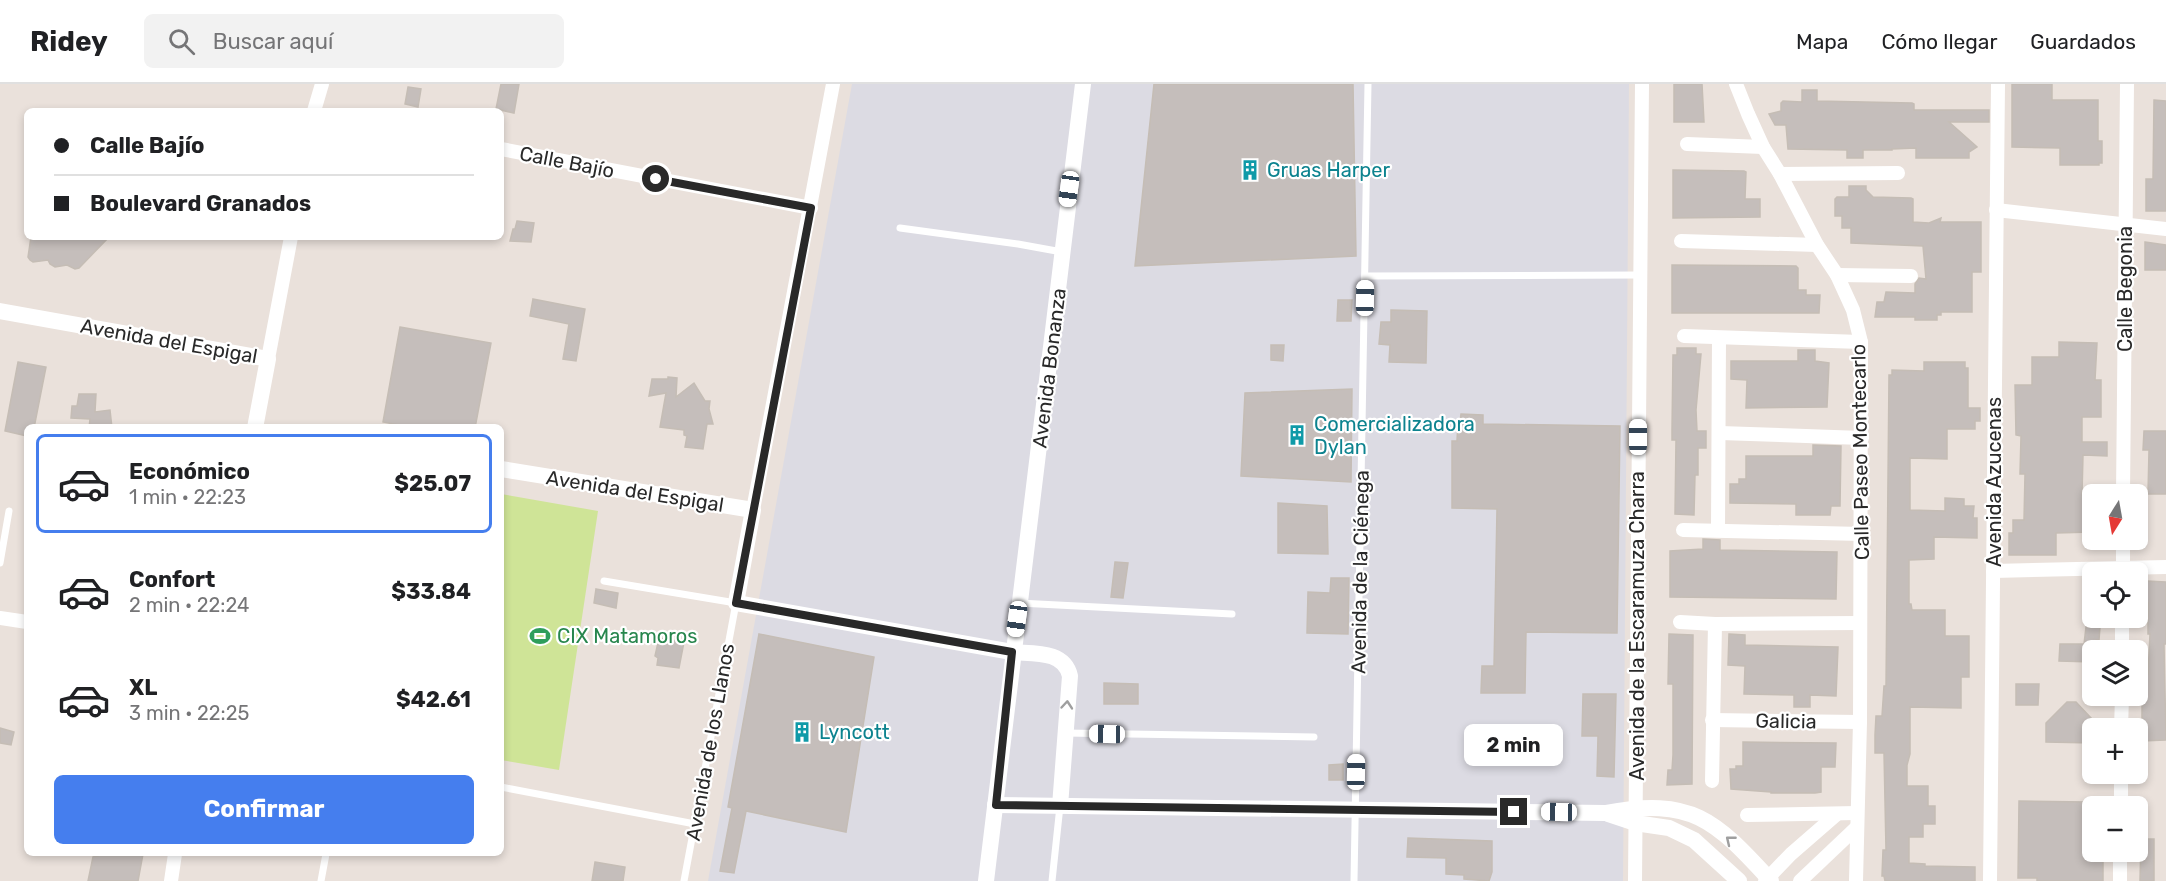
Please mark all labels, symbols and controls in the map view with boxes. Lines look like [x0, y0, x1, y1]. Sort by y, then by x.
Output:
search box [144, 14, 564, 68]
text: Ridey [30, 25, 108, 58]
icon: search [165, 25, 198, 58]
text: Buscar aquí [213, 28, 333, 55]
text: Mapa [1796, 29, 1848, 54]
text: Cómo llegar [1881, 29, 1997, 54]
text: Guardados [2030, 29, 2136, 54]
text: Calle Bajío [90, 132, 204, 159]
street label: Calle Bajío [518, 141, 616, 183]
building icon: Gruas Harper [1238, 158, 1262, 182]
place label: Gruas Harper [1267, 158, 1390, 182]
route start [642, 165, 669, 192]
car [1058, 170, 1080, 208]
text: Boulevard Granados [90, 190, 311, 217]
street label: Calle Begonia [2113, 226, 2137, 352]
car [1356, 280, 1374, 316]
street label: Avenida Bonanza [1027, 287, 1071, 449]
street label: Avenida del Espigal [79, 314, 259, 368]
street label: Calle Paseo Montecarlo [1846, 344, 1874, 560]
street label: Avenida Azucenas [1982, 397, 2006, 567]
place label: Comercializadora Dylan [1314, 412, 1475, 459]
car [1629, 419, 1647, 455]
building icon: Comercializadora Dylan [1285, 423, 1309, 447]
icon: car [57, 457, 111, 511]
text: Económico [129, 458, 250, 485]
street label: Avenida del Espigal [545, 465, 725, 517]
text: $25.07 [394, 470, 471, 497]
street label: Avenida de la Ciénega [1346, 470, 1374, 674]
street label: Avenida de la Escaramuza Charra [1625, 471, 1649, 781]
north arrow [2082, 484, 2148, 550]
map controls [2082, 484, 2148, 862]
text: 1 min · 22:23 [129, 485, 246, 509]
button: locate [2082, 562, 2148, 628]
icon: car [57, 565, 111, 619]
text: Confort [129, 566, 215, 593]
text: $33.84 [391, 578, 471, 605]
text: 2 min · 22:24 [129, 593, 249, 617]
car [1006, 600, 1028, 638]
sports icon: CIX Matamoros [528, 624, 552, 648]
place label: CIX Matamoros [557, 624, 697, 648]
button: layers [2082, 640, 2148, 706]
street label: Avenida de los Llanos [681, 641, 739, 843]
icon: car [57, 673, 111, 727]
text: XL [129, 674, 157, 701]
text: $42.61 [396, 686, 471, 713]
text: 3 min · 22:25 [129, 701, 249, 725]
one-way arrow [1060, 701, 1073, 710]
street label: Galicia [1755, 708, 1817, 734]
button: + [2082, 718, 2148, 784]
building icon: Lyncott [790, 720, 814, 744]
place label: Lyncott [819, 720, 890, 744]
car [1089, 725, 1125, 743]
callout: 2 min [1464, 725, 1564, 767]
text: 2 min [1486, 733, 1541, 757]
car [1347, 754, 1365, 790]
button: Confirmar [54, 775, 474, 844]
button: − [2082, 796, 2148, 862]
route end [1500, 798, 1527, 825]
car [1541, 803, 1577, 821]
one-way arrow [1726, 836, 1737, 847]

